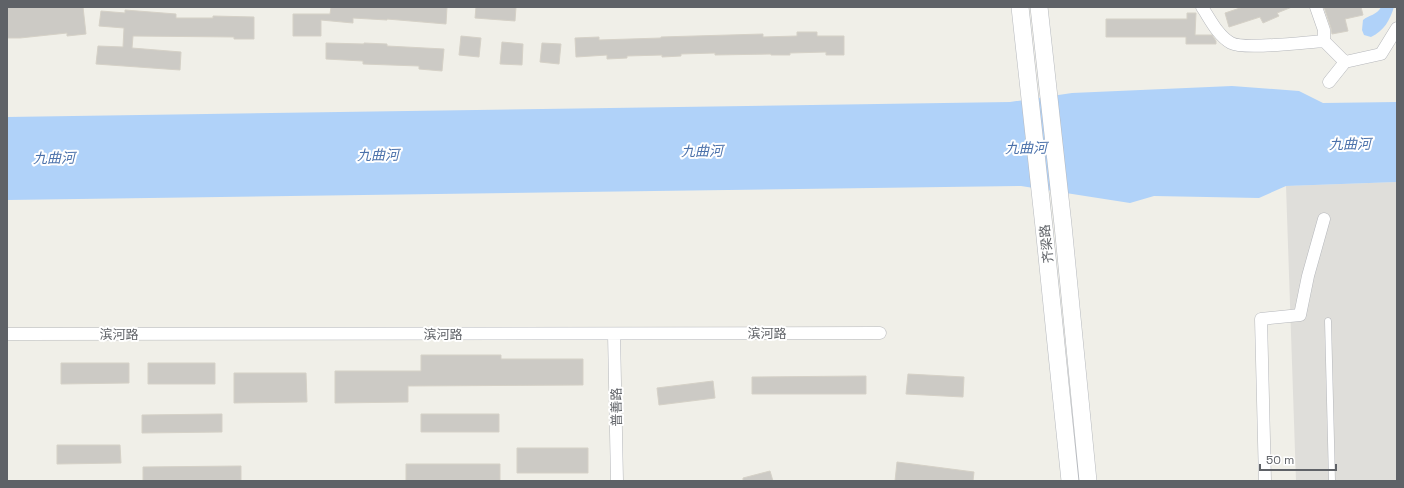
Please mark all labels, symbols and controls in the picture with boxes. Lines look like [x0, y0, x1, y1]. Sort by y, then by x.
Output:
water label: 九曲河 [1329, 135, 1374, 153]
water label: 九曲河 [1005, 139, 1050, 157]
water label: 九曲河 [681, 142, 726, 160]
water label: 九曲河 [357, 146, 402, 164]
water label: 九曲河 [33, 149, 78, 167]
street label: 齐梁路 [1036, 224, 1057, 264]
street label: 滨河路 [747, 325, 787, 342]
street label: 滨河路 [99, 326, 139, 343]
street label: 滨河路 [423, 326, 463, 343]
street label: 普善路 [608, 387, 625, 427]
scale bar [1260, 446, 1336, 472]
text: 50 m [1266, 452, 1294, 468]

